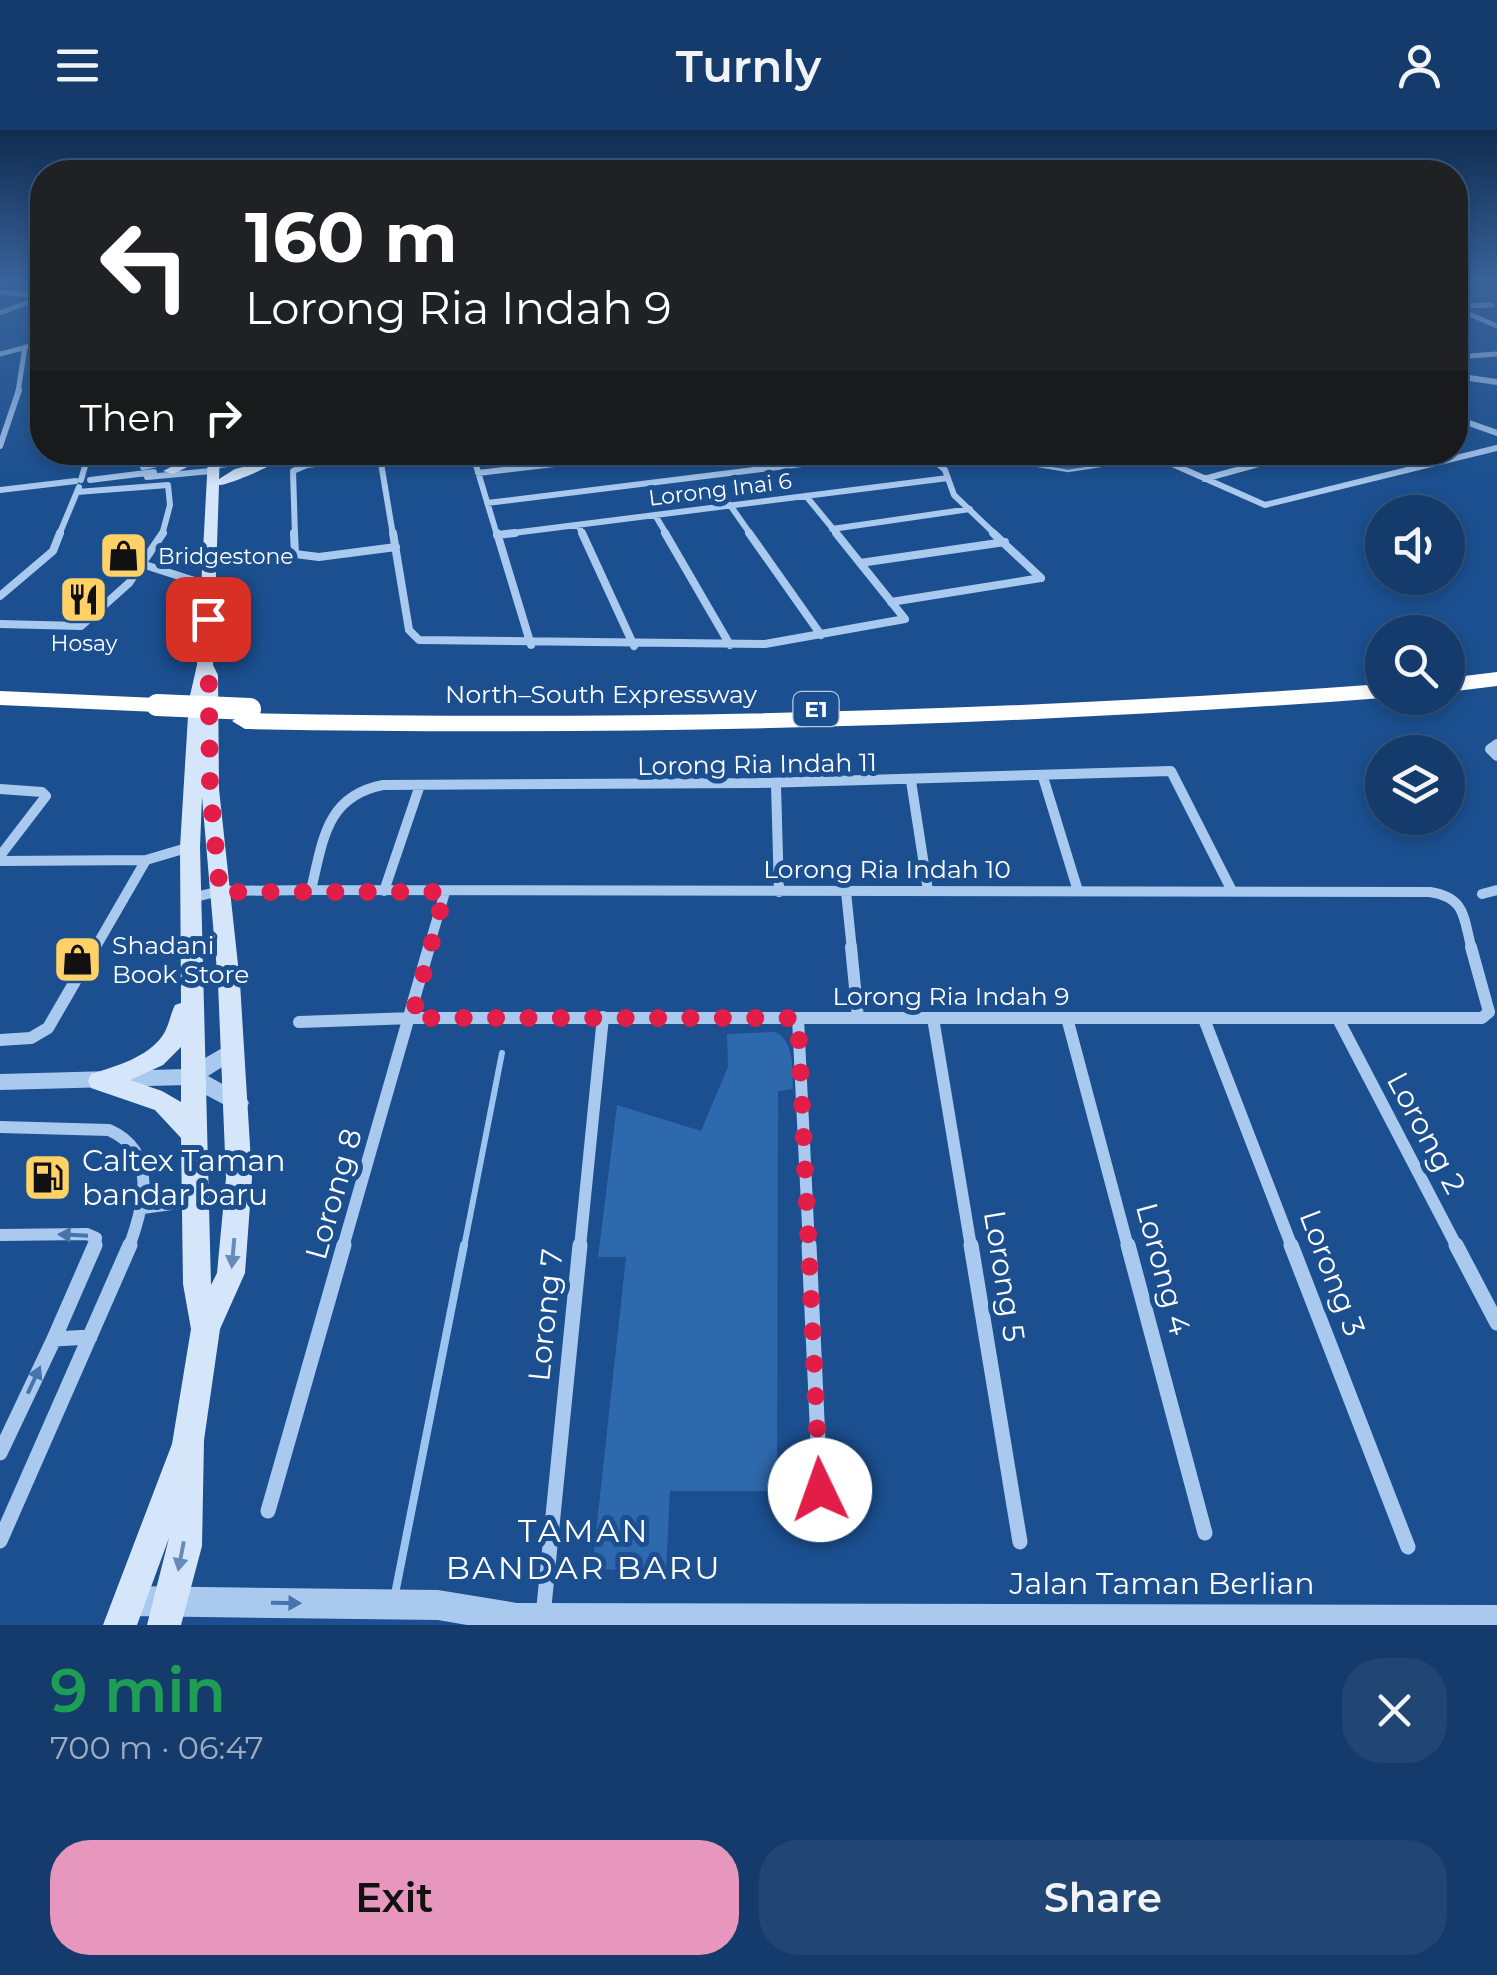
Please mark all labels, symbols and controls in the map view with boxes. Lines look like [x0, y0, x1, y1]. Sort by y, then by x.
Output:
icon: menu [50, 38, 105, 93]
text: Turnly [676, 38, 821, 93]
icon: person [1392, 38, 1447, 93]
text: 160 m [245, 194, 458, 280]
icon: left [80, 200, 210, 330]
text: Lorong Ria Indah 9 [245, 280, 672, 335]
icon: right [196, 390, 251, 445]
text: Then [80, 394, 176, 441]
street label: Lorong Inai 6 [647, 467, 793, 512]
map controls [1365, 495, 1465, 835]
button: sound [1365, 495, 1465, 595]
shop icon: Bridgestone [97, 530, 149, 582]
place label: Bridgestone [158, 543, 294, 570]
restaurant icon: Hosay [58, 573, 110, 625]
pin [166, 577, 251, 662]
icon: arrive [181, 592, 236, 647]
button: search [1365, 615, 1465, 715]
place label: Hosay [51, 630, 118, 657]
street label: North–South Expressway [445, 679, 757, 709]
road number: E1 [794, 692, 838, 726]
button: layers [1365, 735, 1465, 835]
street label: Lorong Ria Indah 11 [637, 747, 877, 781]
street label: Lorong Ria Indah 10 [763, 854, 1011, 884]
place label: Shadani Book Store [112, 930, 249, 989]
shop icon: Shadani Book Store [51, 933, 103, 985]
street label: Lorong Ria Indah 9 [832, 981, 1070, 1011]
street label: Lorong 2 [1379, 1066, 1474, 1200]
street label: Lorong 8 [297, 1124, 370, 1264]
place label: Caltex Taman bandar baru [82, 1142, 286, 1213]
fuel station icon: Caltex Taman bandar baru [21, 1152, 73, 1204]
street label: Lorong 4 [1128, 1199, 1199, 1339]
street label: Lorong 3 [1291, 1204, 1373, 1341]
street label: Lorong 5 [976, 1208, 1033, 1344]
one-way arrow [57, 1227, 89, 1243]
one-way arrow [224, 1237, 240, 1269]
street label: Lorong 7 [520, 1247, 571, 1383]
one-way arrow [26, 1365, 43, 1394]
position arrow [768, 1438, 872, 1542]
district label: TAMAN BANDAR BARU [446, 1511, 722, 1587]
one-way arrow [173, 1541, 189, 1572]
street label: Jalan Taman Berlian [1008, 1565, 1315, 1602]
one-way arrow [271, 1596, 303, 1612]
text: 9 min [50, 1654, 226, 1727]
button: close [1342, 1658, 1447, 1763]
text: 700 m · 06:47 [50, 1728, 264, 1767]
button: Exit [50, 1840, 739, 1955]
button: Share [759, 1840, 1447, 1955]

